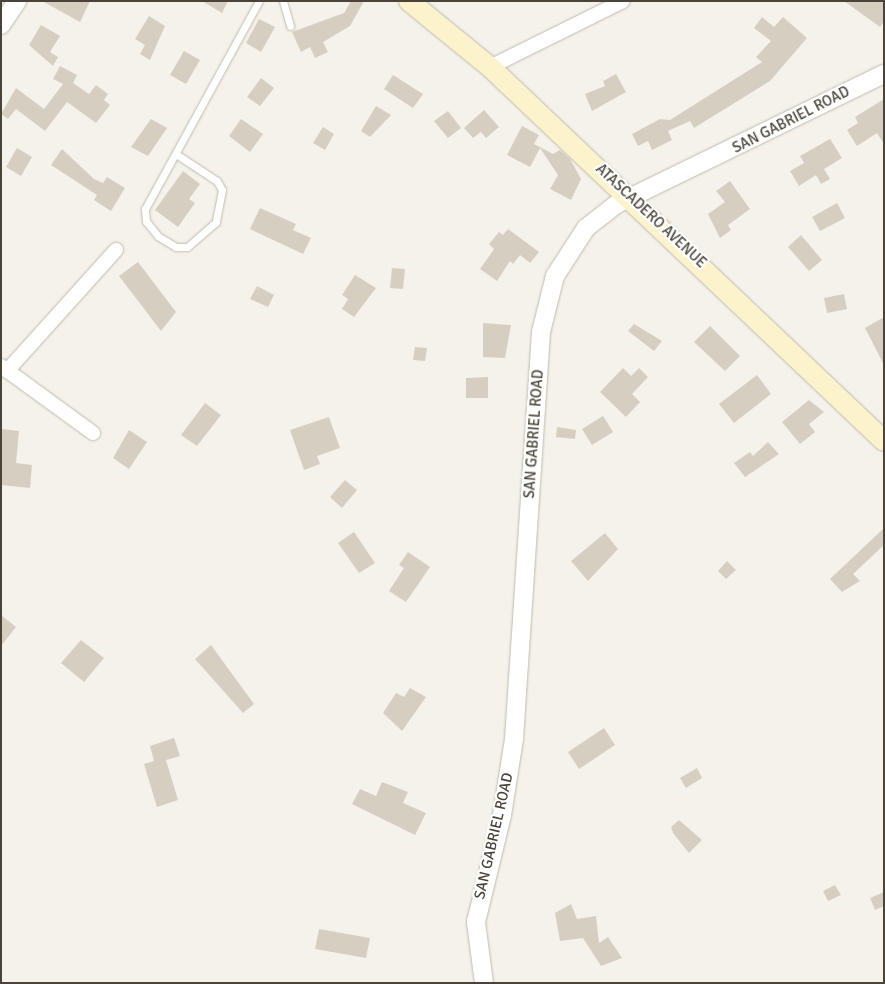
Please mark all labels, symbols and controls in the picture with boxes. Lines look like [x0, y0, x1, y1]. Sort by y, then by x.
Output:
street label: SAN GABRIEL ROAD [729, 83, 853, 157]
street label: ATASCADERO AVENUE [592, 160, 710, 272]
street label: SAN GABRIEL ROAD [521, 369, 547, 499]
street label: SAN GABRIEL ROAD [471, 771, 517, 901]

